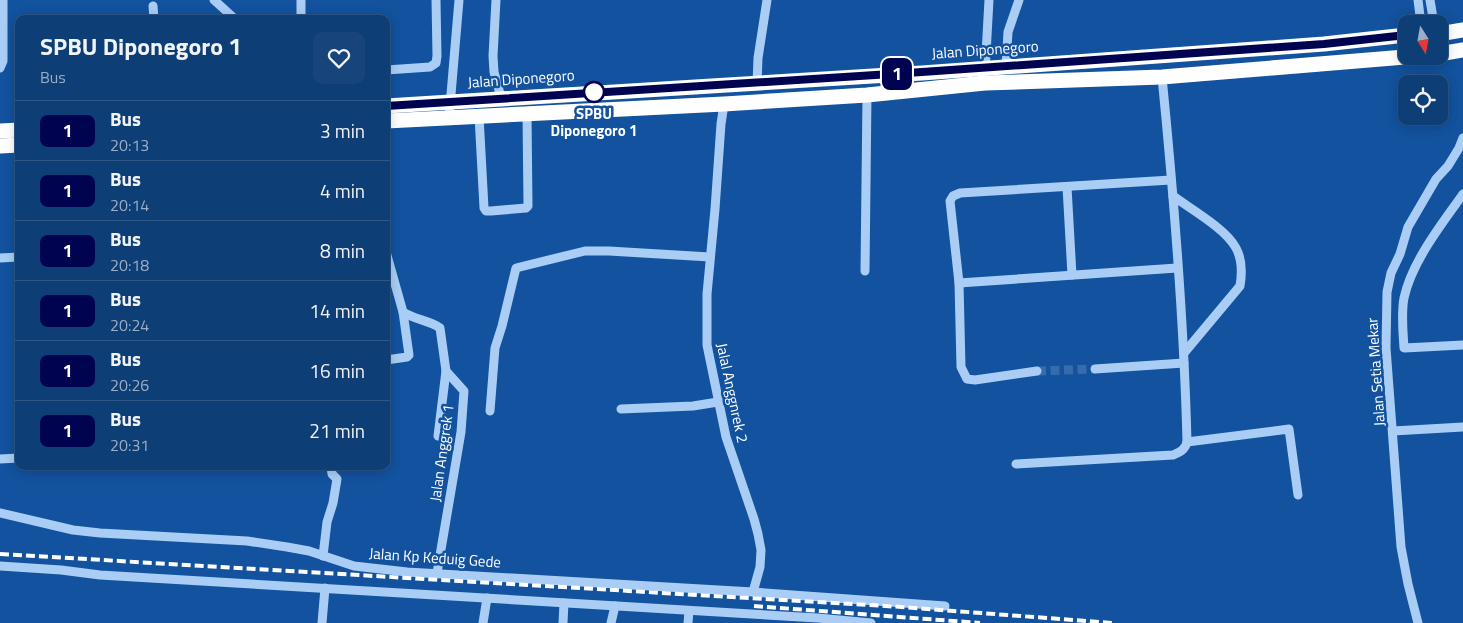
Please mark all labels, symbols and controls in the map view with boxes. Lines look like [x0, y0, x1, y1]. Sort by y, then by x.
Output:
north arrow [1398, 15, 1448, 65]
map controls [1398, 15, 1448, 125]
text: SPBU Diponegoro 1 [40, 28, 242, 64]
button: heart [313, 32, 365, 84]
street label: Jalan Diponegoro [931, 34, 1039, 65]
line badge: 1 [881, 58, 913, 90]
text: 1 [892, 60, 902, 87]
street label: Jalan Diponegoro [467, 63, 575, 94]
text: Bus [40, 65, 66, 89]
button: locate [1398, 75, 1448, 125]
marker: SPBU Diponegoro 1 [583, 81, 605, 103]
place label: SPBU Diponegoro 1 [551, 102, 637, 142]
text: Bus [110, 104, 141, 133]
text: 3 min [320, 116, 365, 145]
text: 1 [62, 117, 73, 144]
text: 20:13 [110, 133, 149, 157]
text: Bus [110, 164, 141, 193]
text: 4 min [320, 176, 365, 205]
text: 1 [62, 177, 73, 204]
text: 20:14 [110, 193, 149, 217]
text: Bus [110, 224, 141, 253]
text: 8 min [320, 236, 365, 265]
text: 1 [62, 237, 73, 264]
text: 20:18 [110, 253, 149, 277]
text: Bus [110, 284, 141, 313]
text: 14 min [309, 296, 365, 325]
text: 1 [62, 297, 73, 324]
text: 20:24 [110, 313, 149, 337]
street label: Jalan Setia Mekar [1360, 317, 1391, 427]
street label: Jalal Anggnrek 2 [711, 341, 754, 445]
text: Bus [110, 344, 141, 373]
text: 16 min [309, 356, 365, 385]
text: 1 [62, 357, 73, 384]
text: 20:26 [110, 373, 149, 397]
street label: Jalan Anggrek 1 [423, 403, 460, 503]
text: Bus [110, 404, 141, 433]
text: 21 min [309, 416, 365, 445]
text: 1 [62, 417, 73, 444]
text: 20:31 [110, 433, 149, 457]
street label: Jalan Kp Keduig Gede [368, 541, 502, 574]

